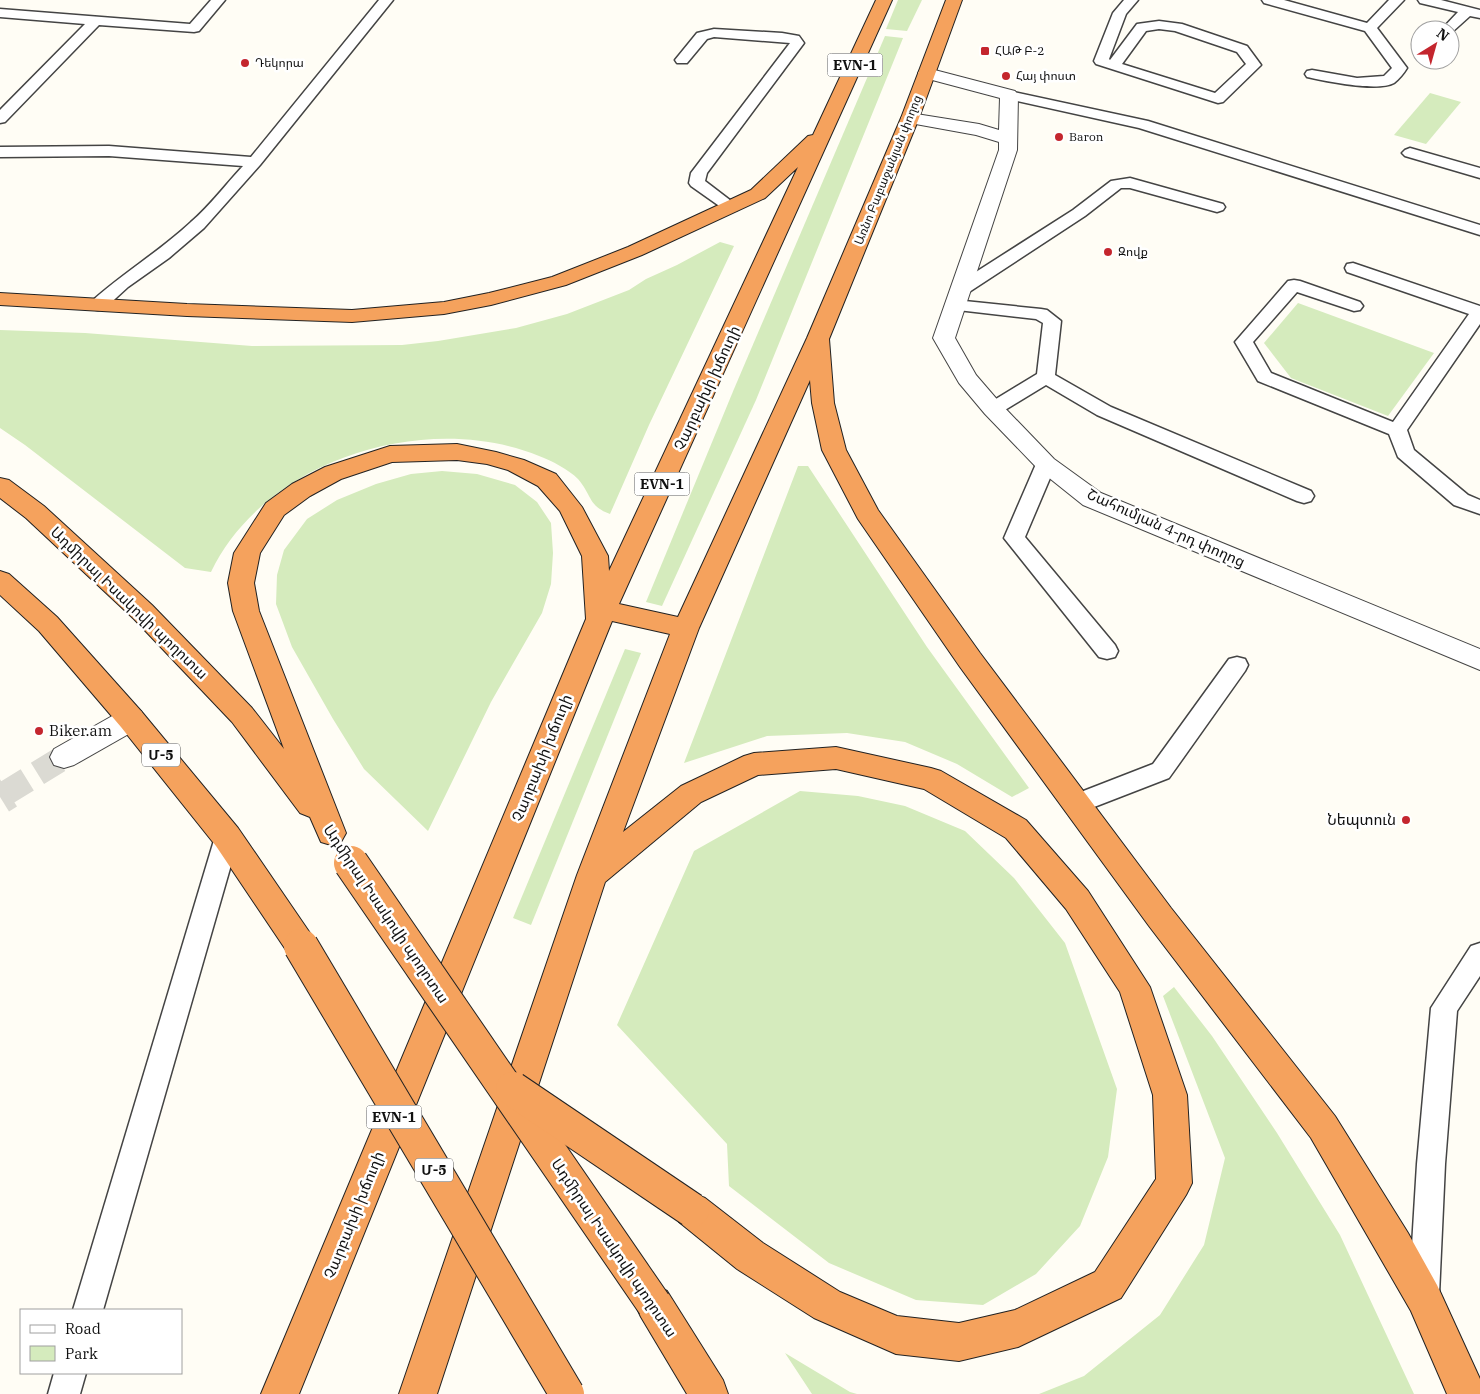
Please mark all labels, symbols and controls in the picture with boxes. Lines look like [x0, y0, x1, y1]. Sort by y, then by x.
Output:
north arrow [1410, 20, 1460, 70]
text: N [1433, 24, 1453, 45]
place label: ՀԱԹ Բ-2 [995, 43, 1045, 58]
marker: ՀԱԹ Բ-2 [979, 45, 991, 57]
road number: EVN-1 [828, 54, 882, 76]
place label: Դեկորա [255, 55, 304, 70]
marker: Դեկորա [239, 57, 251, 69]
place label: Հայ փոստ [1016, 68, 1076, 83]
marker: Հայ փոստ [1000, 70, 1012, 82]
street label: Առնո Բաբաջանյան փողոց [851, 93, 925, 247]
place label: Baron [1069, 129, 1104, 144]
marker: Baron [1053, 131, 1065, 143]
place label: Զովք [1118, 244, 1148, 259]
marker: Զովք [1102, 246, 1114, 258]
street label: Չարբախի խճուղի [669, 322, 744, 453]
road number: EVN-1 [634, 472, 690, 496]
street label: Շահումյան 4-րդ փողոց [1084, 484, 1248, 571]
street label: Ադմիրալ Իսակովի պողոտա [47, 522, 212, 683]
street label: Չարբախի խճուղի [507, 691, 576, 824]
place label: Biker.am [49, 721, 112, 740]
marker: Biker.am [33, 725, 45, 737]
road number: Մ-5 [142, 744, 180, 766]
place label: Նեպտուն [1327, 810, 1396, 829]
marker: Նեպտուն [1400, 814, 1412, 826]
street label: Ադմիրալ Իսակովի պողոտա [319, 821, 453, 1007]
road number: EVN-1 [366, 1106, 422, 1128]
street label: Չարբախի խճուղի [319, 1148, 388, 1281]
street label: Ադմիրալ Իսակովի պողոտա [547, 1155, 681, 1341]
road number: Մ-5 [415, 1158, 453, 1182]
legend [20, 1309, 182, 1374]
text: Road [65, 1319, 101, 1338]
text: Park [65, 1344, 98, 1363]

